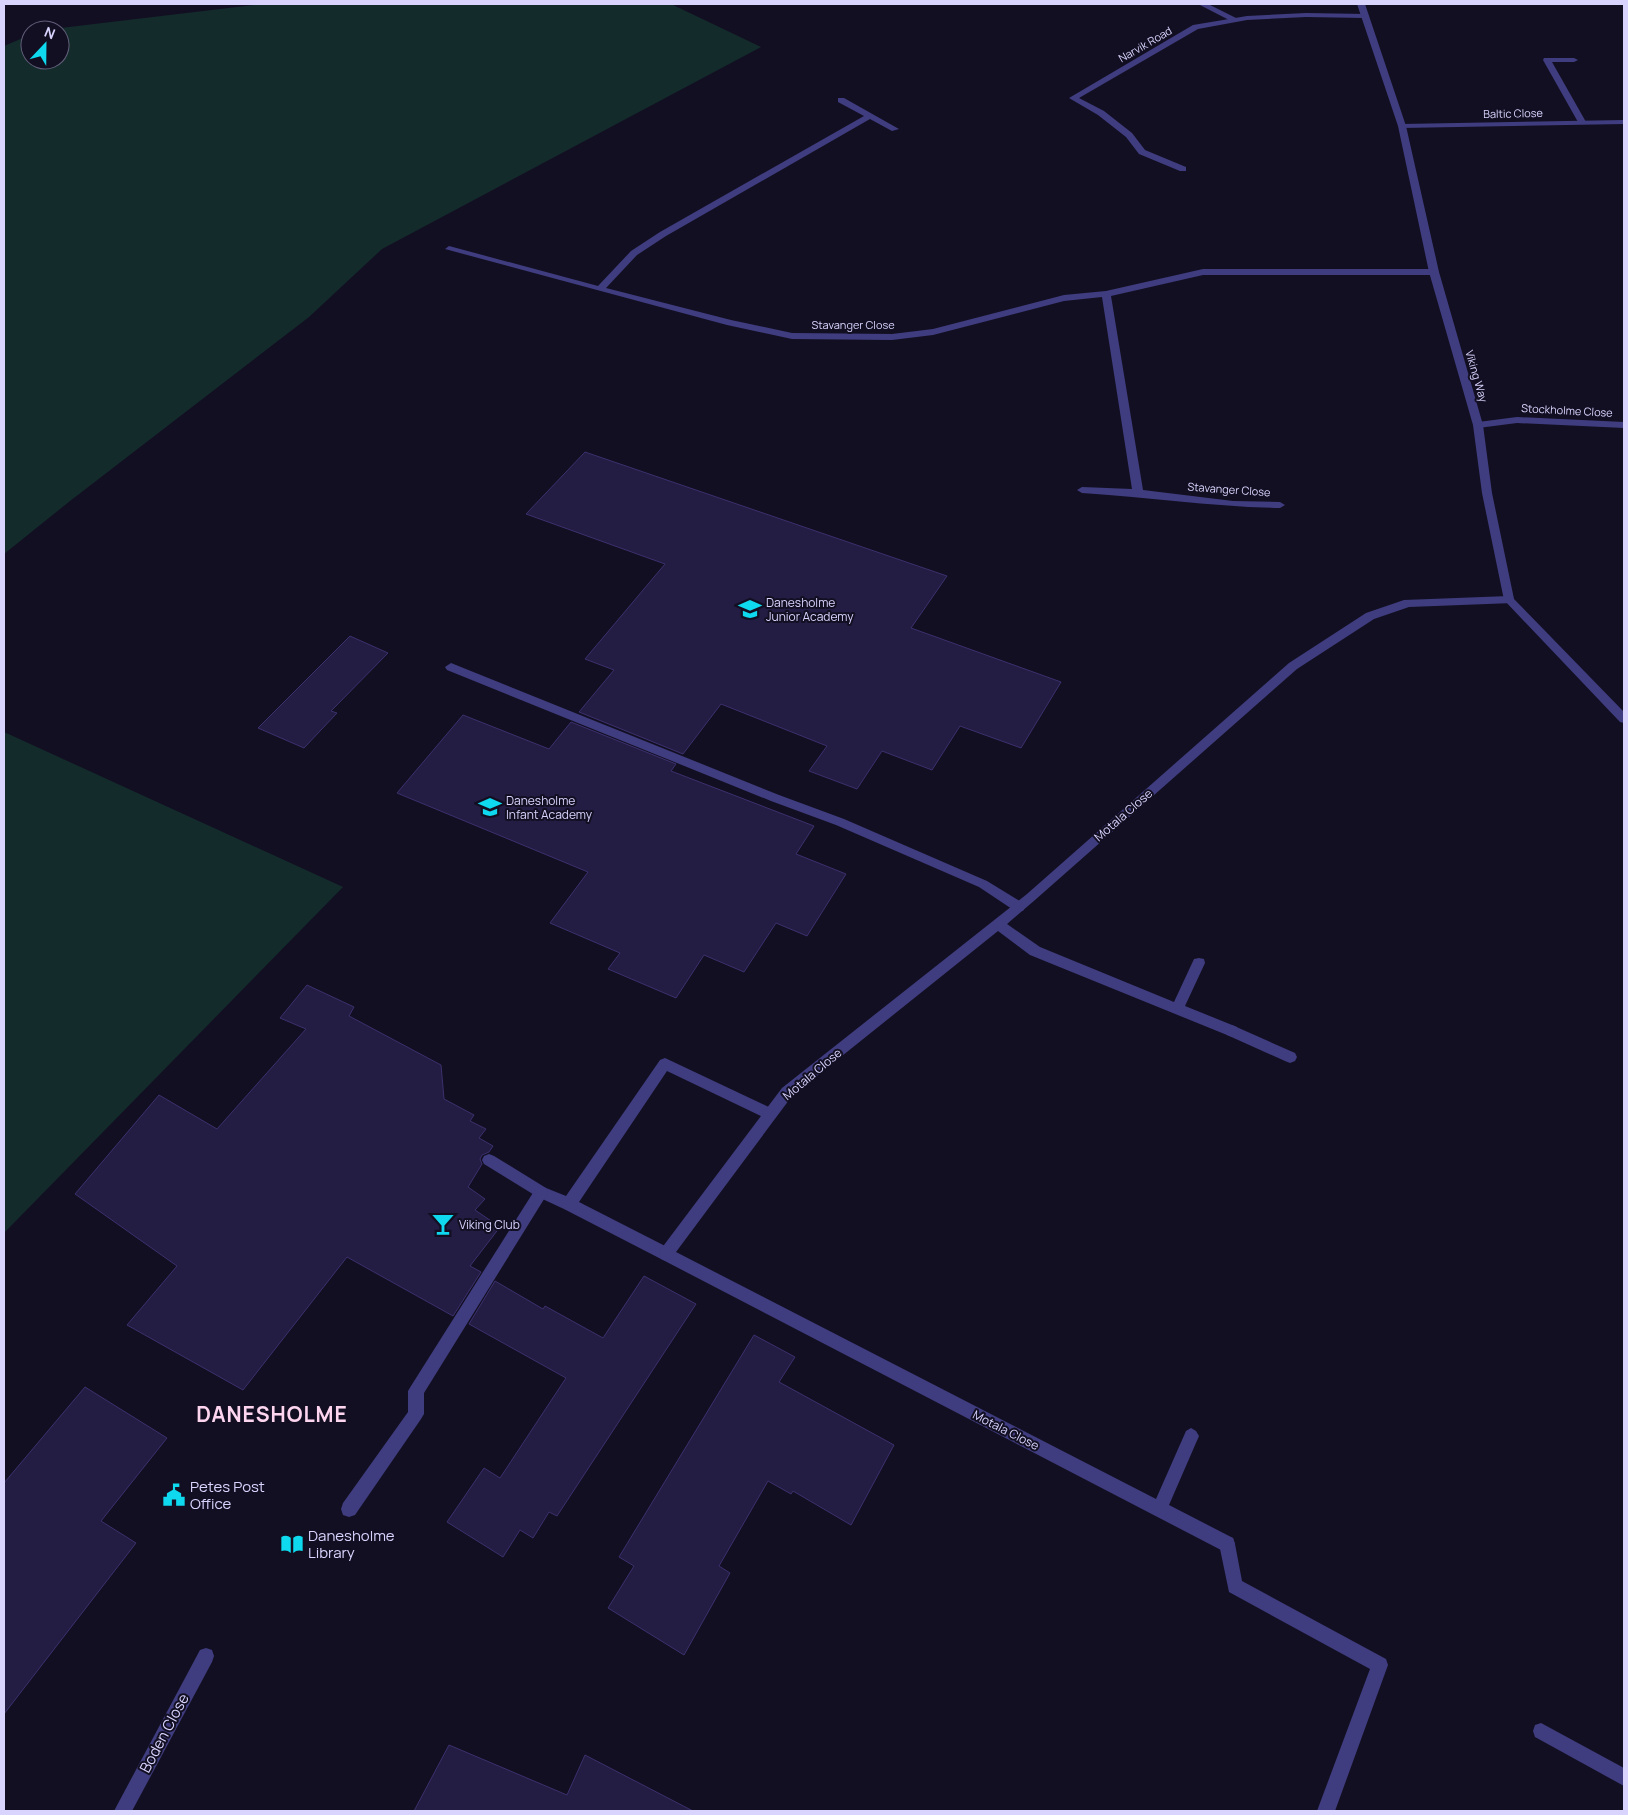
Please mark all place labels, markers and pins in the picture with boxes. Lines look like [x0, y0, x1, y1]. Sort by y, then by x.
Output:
place label: Danesholme Junior Academy [766, 594, 854, 625]
school or university icon: Danesholme Junior Academy [737, 596, 763, 622]
place label: Danesholme Infant Academy [506, 792, 593, 823]
school or university icon: Danesholme Infant Academy [477, 794, 503, 820]
bar icon: Viking Club [430, 1211, 456, 1237]
place label: Viking Club [459, 1216, 520, 1233]
place label: Petes Post Office [190, 1476, 265, 1514]
public building icon: Petes Post Office [161, 1482, 187, 1508]
place label: Danesholme Library [308, 1525, 395, 1563]
library icon: Danesholme Library [279, 1531, 305, 1557]

